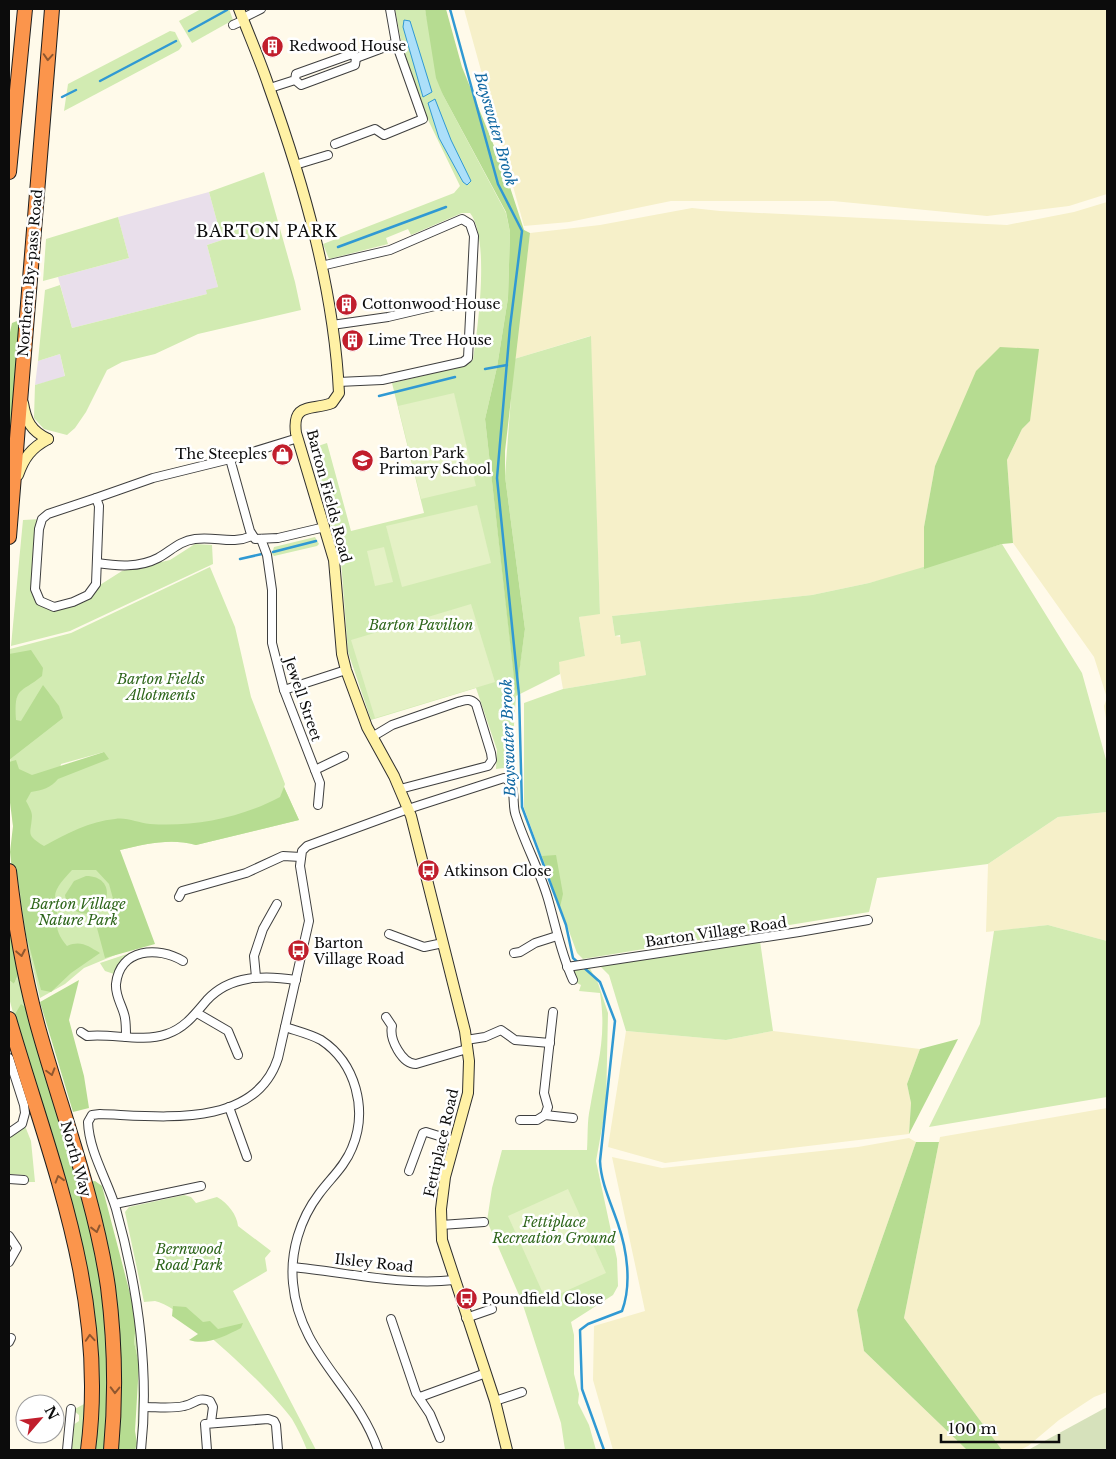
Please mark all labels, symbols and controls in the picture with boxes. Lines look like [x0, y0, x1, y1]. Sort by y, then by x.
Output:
building icon: Redwood House [261, 34, 285, 58]
place label: Redwood House [289, 37, 406, 55]
one-way arrow [42, 54, 53, 62]
water label: Bayswater Brook [470, 69, 521, 188]
street label: Northern By-pass Road [14, 188, 46, 358]
district label: BARTON PARK [196, 221, 338, 241]
building icon: Cottonwood House [334, 292, 358, 316]
place label: Cottonwood House [362, 295, 500, 313]
building icon: Lime Tree House [340, 328, 364, 352]
place label: Lime Tree House [368, 331, 492, 349]
street label: Barton Fields Road [303, 427, 356, 565]
shop icon: The Steeples [271, 442, 295, 466]
place label: Barton Park Primary School [379, 444, 492, 478]
place label: The Steeples [175, 445, 267, 463]
school or university icon: Barton Park Primary School [351, 449, 375, 473]
park label: Barton Pavilion [368, 616, 473, 634]
street label: Jewell Street [280, 653, 326, 744]
park label: Barton Fields Allotments [116, 670, 205, 704]
water label: Bayswater Brook [496, 679, 520, 798]
bus stop icon: Atkinson Close [416, 859, 440, 883]
place label: Atkinson Close [443, 862, 552, 880]
park label: Barton Village Nature Park [29, 895, 126, 929]
street label: Barton Village Road [644, 913, 788, 951]
place label: Barton Village Road [313, 934, 405, 968]
bus stop icon: Barton Village Road [286, 939, 310, 963]
one-way arrow [16, 949, 26, 958]
one-way arrow [46, 1068, 56, 1076]
street label: Fettiplace Road [420, 1086, 462, 1199]
street label: North Way [57, 1119, 95, 1199]
one-way arrow [54, 1175, 64, 1184]
park label: Fettiplace Recreation Ground [491, 1213, 616, 1247]
one-way arrow [90, 1224, 101, 1233]
park label: Bernwood Road Park [154, 1240, 223, 1274]
street label: Ilsley Road [334, 1250, 415, 1276]
bus stop icon: Poundfield Close [454, 1287, 478, 1311]
place label: Poundfield Close [482, 1290, 603, 1308]
one-way arrow [84, 1334, 95, 1342]
one-way arrow [110, 1386, 120, 1394]
north arrow [15, 1394, 65, 1444]
text: N [40, 1403, 63, 1423]
scale bar [941, 1412, 1058, 1444]
text: 100 m [948, 1419, 997, 1438]

